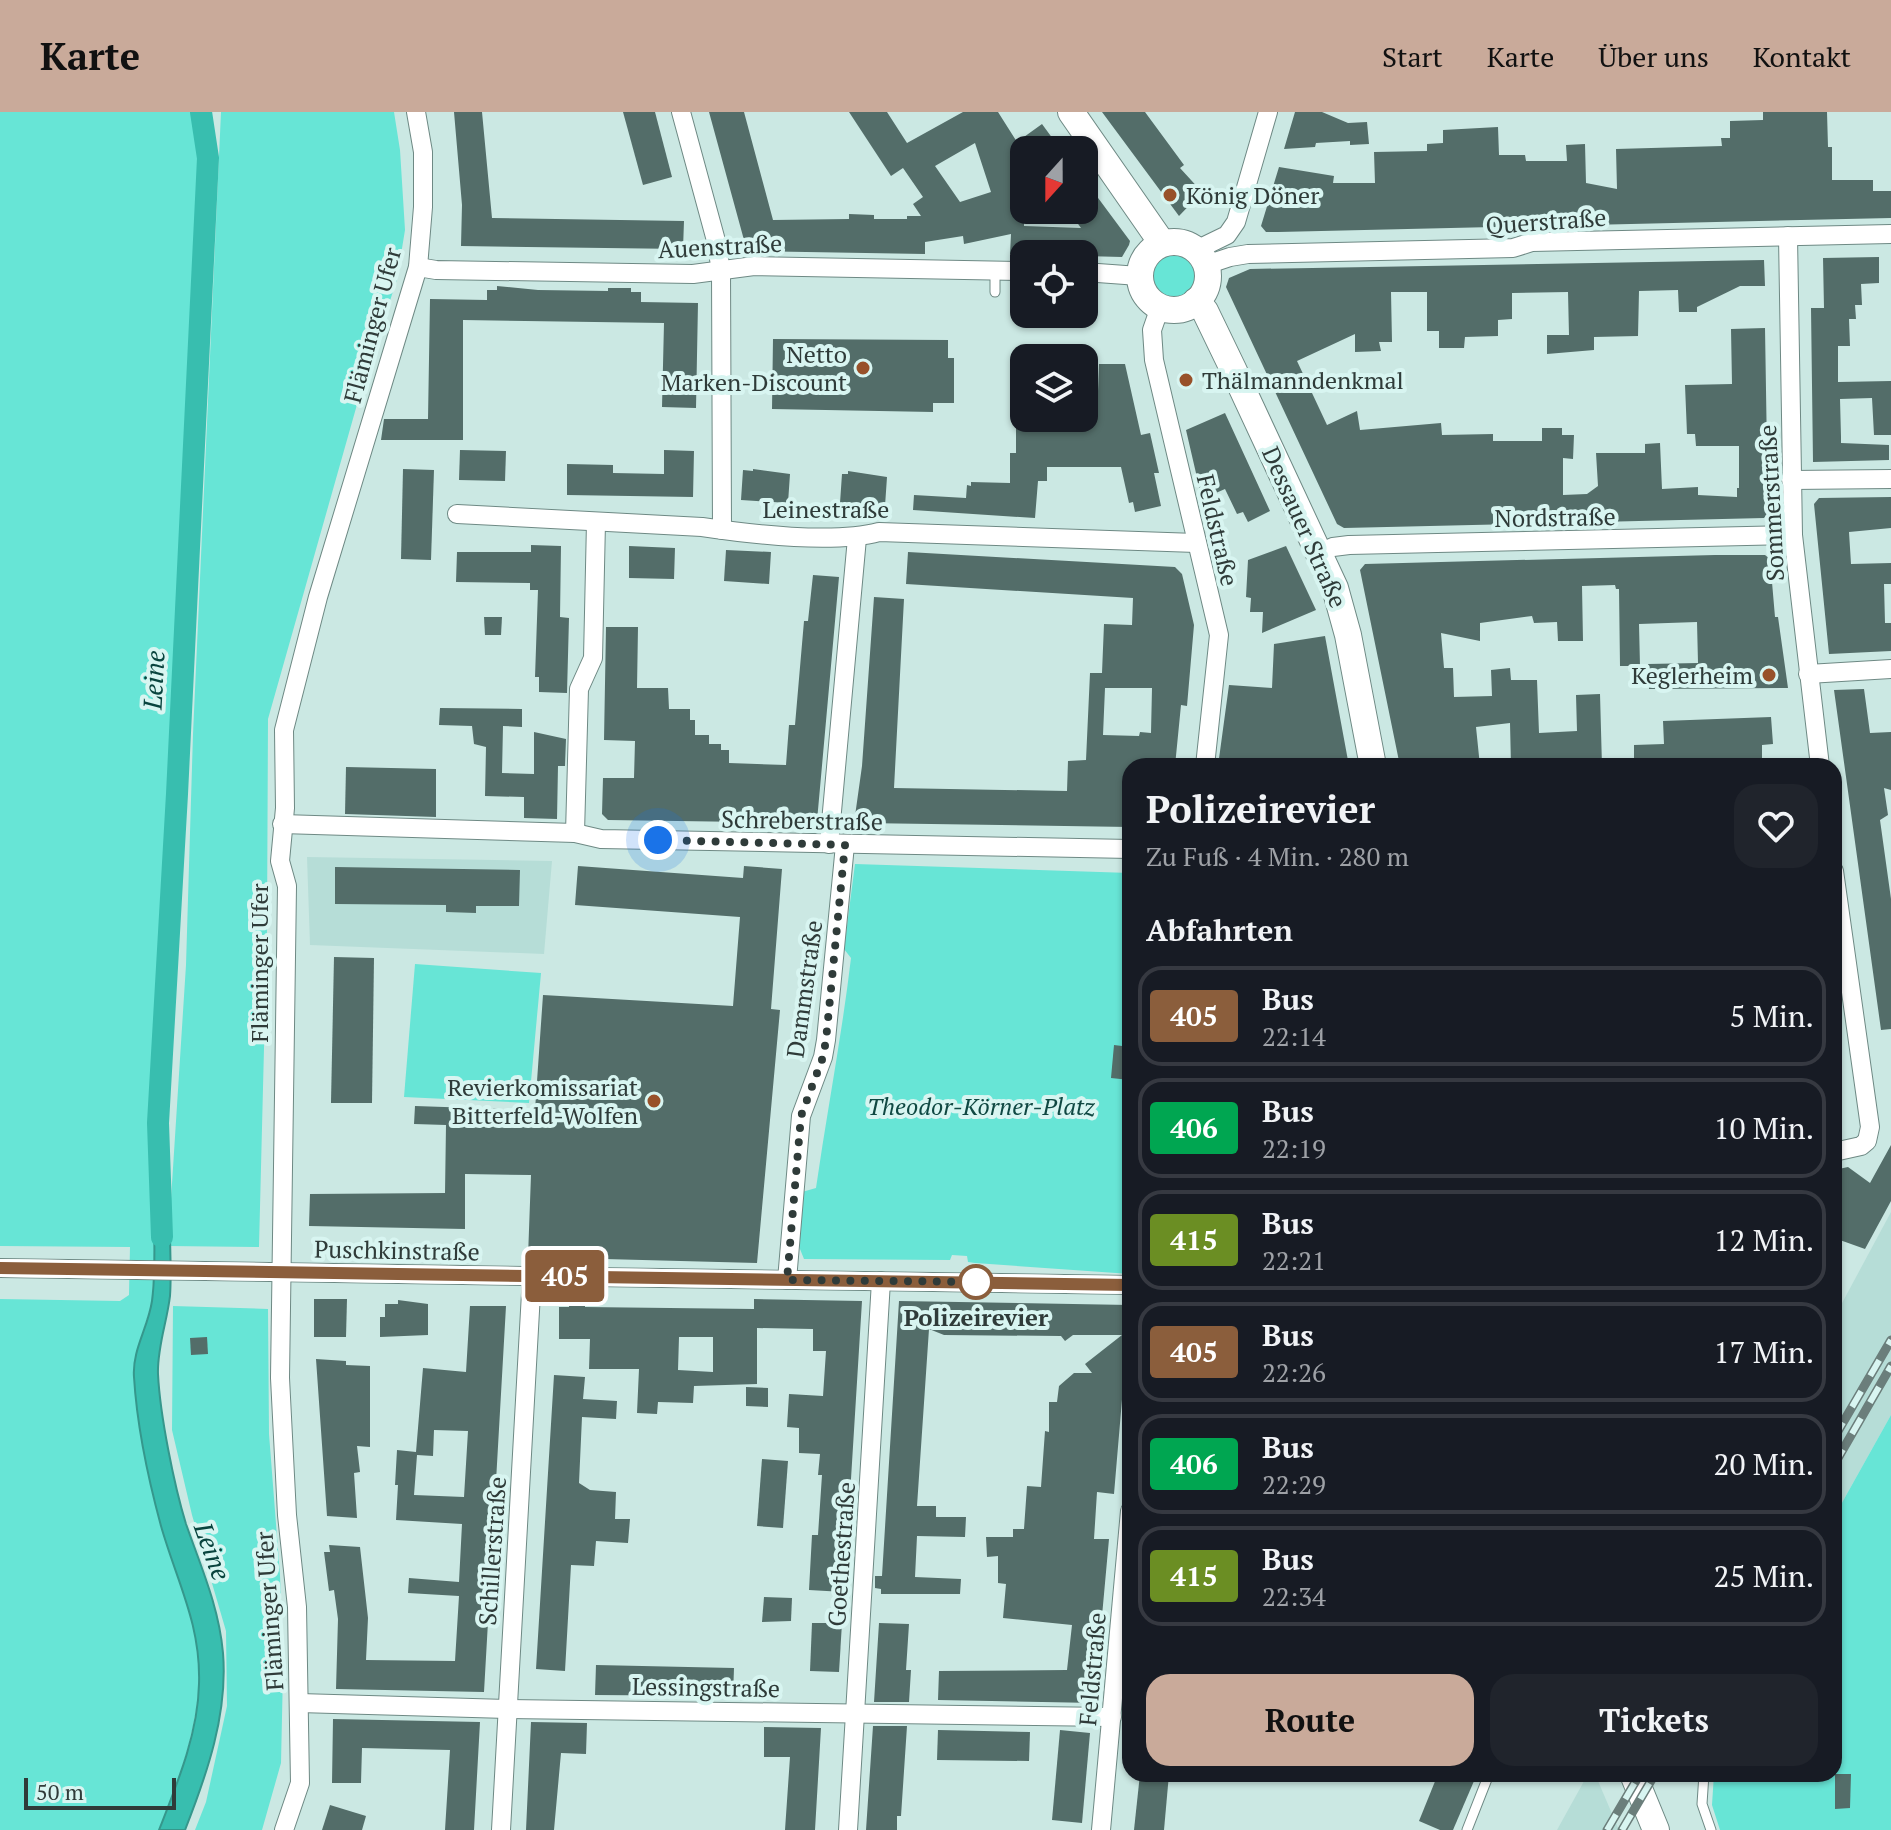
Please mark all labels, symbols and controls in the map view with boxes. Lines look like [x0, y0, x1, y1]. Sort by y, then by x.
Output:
text: Karte [40, 31, 140, 81]
text: Start [1382, 38, 1443, 75]
text: Karte [1487, 38, 1554, 75]
text: Über uns [1598, 38, 1709, 75]
text: Kontakt [1753, 38, 1851, 75]
north arrow [1010, 136, 1098, 224]
map controls [1010, 136, 1098, 432]
place label: König Döner [1186, 179, 1320, 211]
marker: König Döner [1161, 186, 1179, 204]
street label: Querstraße [1485, 201, 1607, 241]
street label: Auenstraße [657, 227, 783, 265]
button: locate [1010, 240, 1098, 328]
street label: Fläminger Ufer [336, 243, 408, 406]
place label: Netto Marken-Discount [661, 338, 847, 398]
button: layers [1010, 344, 1098, 432]
marker: Netto Marken-Discount [854, 359, 872, 377]
place label: Thälmanndenkmal [1202, 364, 1404, 396]
marker: Thälmanndenkmal [1177, 371, 1195, 389]
street label: Sommerstraße [1751, 424, 1791, 582]
street label: Dessauer Straße [1255, 441, 1355, 613]
street label: Feldstraße [1190, 471, 1246, 589]
street label: Leinestraße [763, 493, 889, 525]
street label: Nordstraße [1494, 500, 1616, 534]
water label: Leine [134, 649, 172, 711]
place label: Keglerheim [1631, 659, 1753, 691]
marker: Keglerheim [1760, 666, 1778, 684]
text: Polizeirevier [1146, 784, 1375, 834]
button: heart [1734, 784, 1818, 868]
street label: Schreberstraße [721, 803, 883, 837]
your location [638, 820, 678, 860]
text: Zu Fuß · 4 Min. · 280 m [1146, 839, 1409, 873]
street label: Fläminger Ufer [243, 882, 275, 1043]
text: Abfahrten [1146, 910, 1293, 950]
street label: Dammstraße [779, 918, 829, 1060]
text: Bus [1262, 979, 1314, 1019]
text: 5 Min. [1729, 996, 1814, 1036]
text: 405 [1170, 997, 1218, 1034]
text: 22:14 [1262, 1019, 1326, 1053]
place label: Revierkomissariat Bitterfeld-Wolfen [447, 1071, 638, 1131]
park label: Theodor-Körner-Platz [867, 1090, 1095, 1122]
text: Bus [1262, 1091, 1314, 1131]
marker: Revierkomissariat Bitterfeld-Wolfen [645, 1092, 663, 1110]
text: 10 Min. [1714, 1108, 1814, 1148]
text: 406 [1170, 1109, 1218, 1146]
text: 22:19 [1262, 1131, 1326, 1165]
text: Bus [1262, 1203, 1314, 1243]
text: 12 Min. [1714, 1220, 1814, 1260]
text: 415 [1170, 1221, 1218, 1258]
street label: Puschkinstraße [314, 1233, 480, 1267]
text: 22:21 [1262, 1243, 1326, 1277]
line badge: 405 [519, 1250, 611, 1302]
text: 405 [541, 1257, 589, 1294]
marker: Polizeirevier [959, 1265, 993, 1299]
place label: Polizeirevier [904, 1301, 1049, 1333]
text: Bus [1262, 1315, 1314, 1355]
text: 17 Min. [1714, 1332, 1814, 1372]
text: 405 [1170, 1333, 1218, 1370]
text: 22:26 [1262, 1355, 1326, 1389]
text: Bus [1262, 1427, 1314, 1467]
text: 20 Min. [1714, 1444, 1814, 1484]
text: 406 [1170, 1445, 1218, 1482]
text: 22:29 [1262, 1467, 1326, 1501]
street label: Schillerstraße [471, 1476, 513, 1626]
street label: Goethestraße [820, 1481, 862, 1627]
water label: Leine [187, 1516, 239, 1585]
street label: Fläminger Ufer [247, 1530, 291, 1692]
text: Bus [1262, 1539, 1314, 1579]
text: 25 Min. [1714, 1556, 1814, 1596]
text: 415 [1170, 1557, 1218, 1594]
text: 22:34 [1262, 1579, 1326, 1613]
street label: Feldstraße [1071, 1611, 1113, 1727]
street label: Lessingstraße [632, 1670, 780, 1704]
button: Route [1146, 1674, 1474, 1766]
button: Tickets [1490, 1674, 1818, 1766]
scale bar [24, 1774, 176, 1810]
text: 50 m [36, 1777, 84, 1806]

